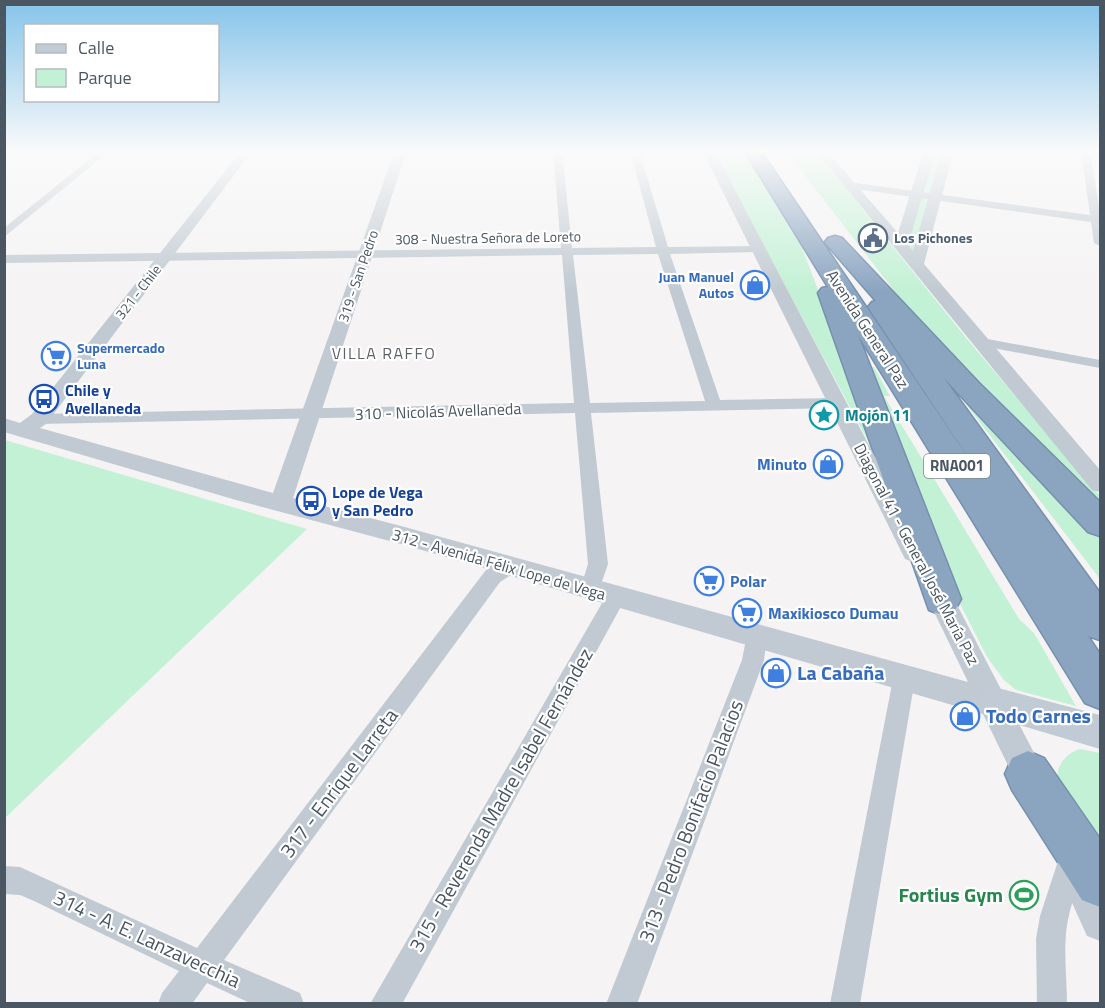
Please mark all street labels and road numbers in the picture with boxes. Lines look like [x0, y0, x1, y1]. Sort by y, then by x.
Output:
street label: 308 - Nuestra Señora de Loreto [395, 225, 581, 250]
street label: 319 - San Pedro [332, 227, 383, 325]
street label: 321 - Chile [110, 260, 166, 324]
street label: Avenida General Paz [821, 265, 915, 393]
street label: 310 - Nicolás Avellaneda [354, 396, 522, 426]
street label: Diagonal 41 - General José María Paz [848, 439, 986, 669]
road number: RNA001 [924, 454, 990, 478]
street label: 312 - Avenida Félix Lope de Vega [389, 522, 609, 606]
street label: 315 - Reverenda Madre Isabel Fernández [401, 642, 601, 957]
street label: 313 - Pedro Bonifacio Palacios [630, 695, 751, 947]
street label: 317 - Enrique Larreta [272, 701, 405, 864]
street label: 314 - A. E. Lanzavecchia [49, 882, 246, 995]

